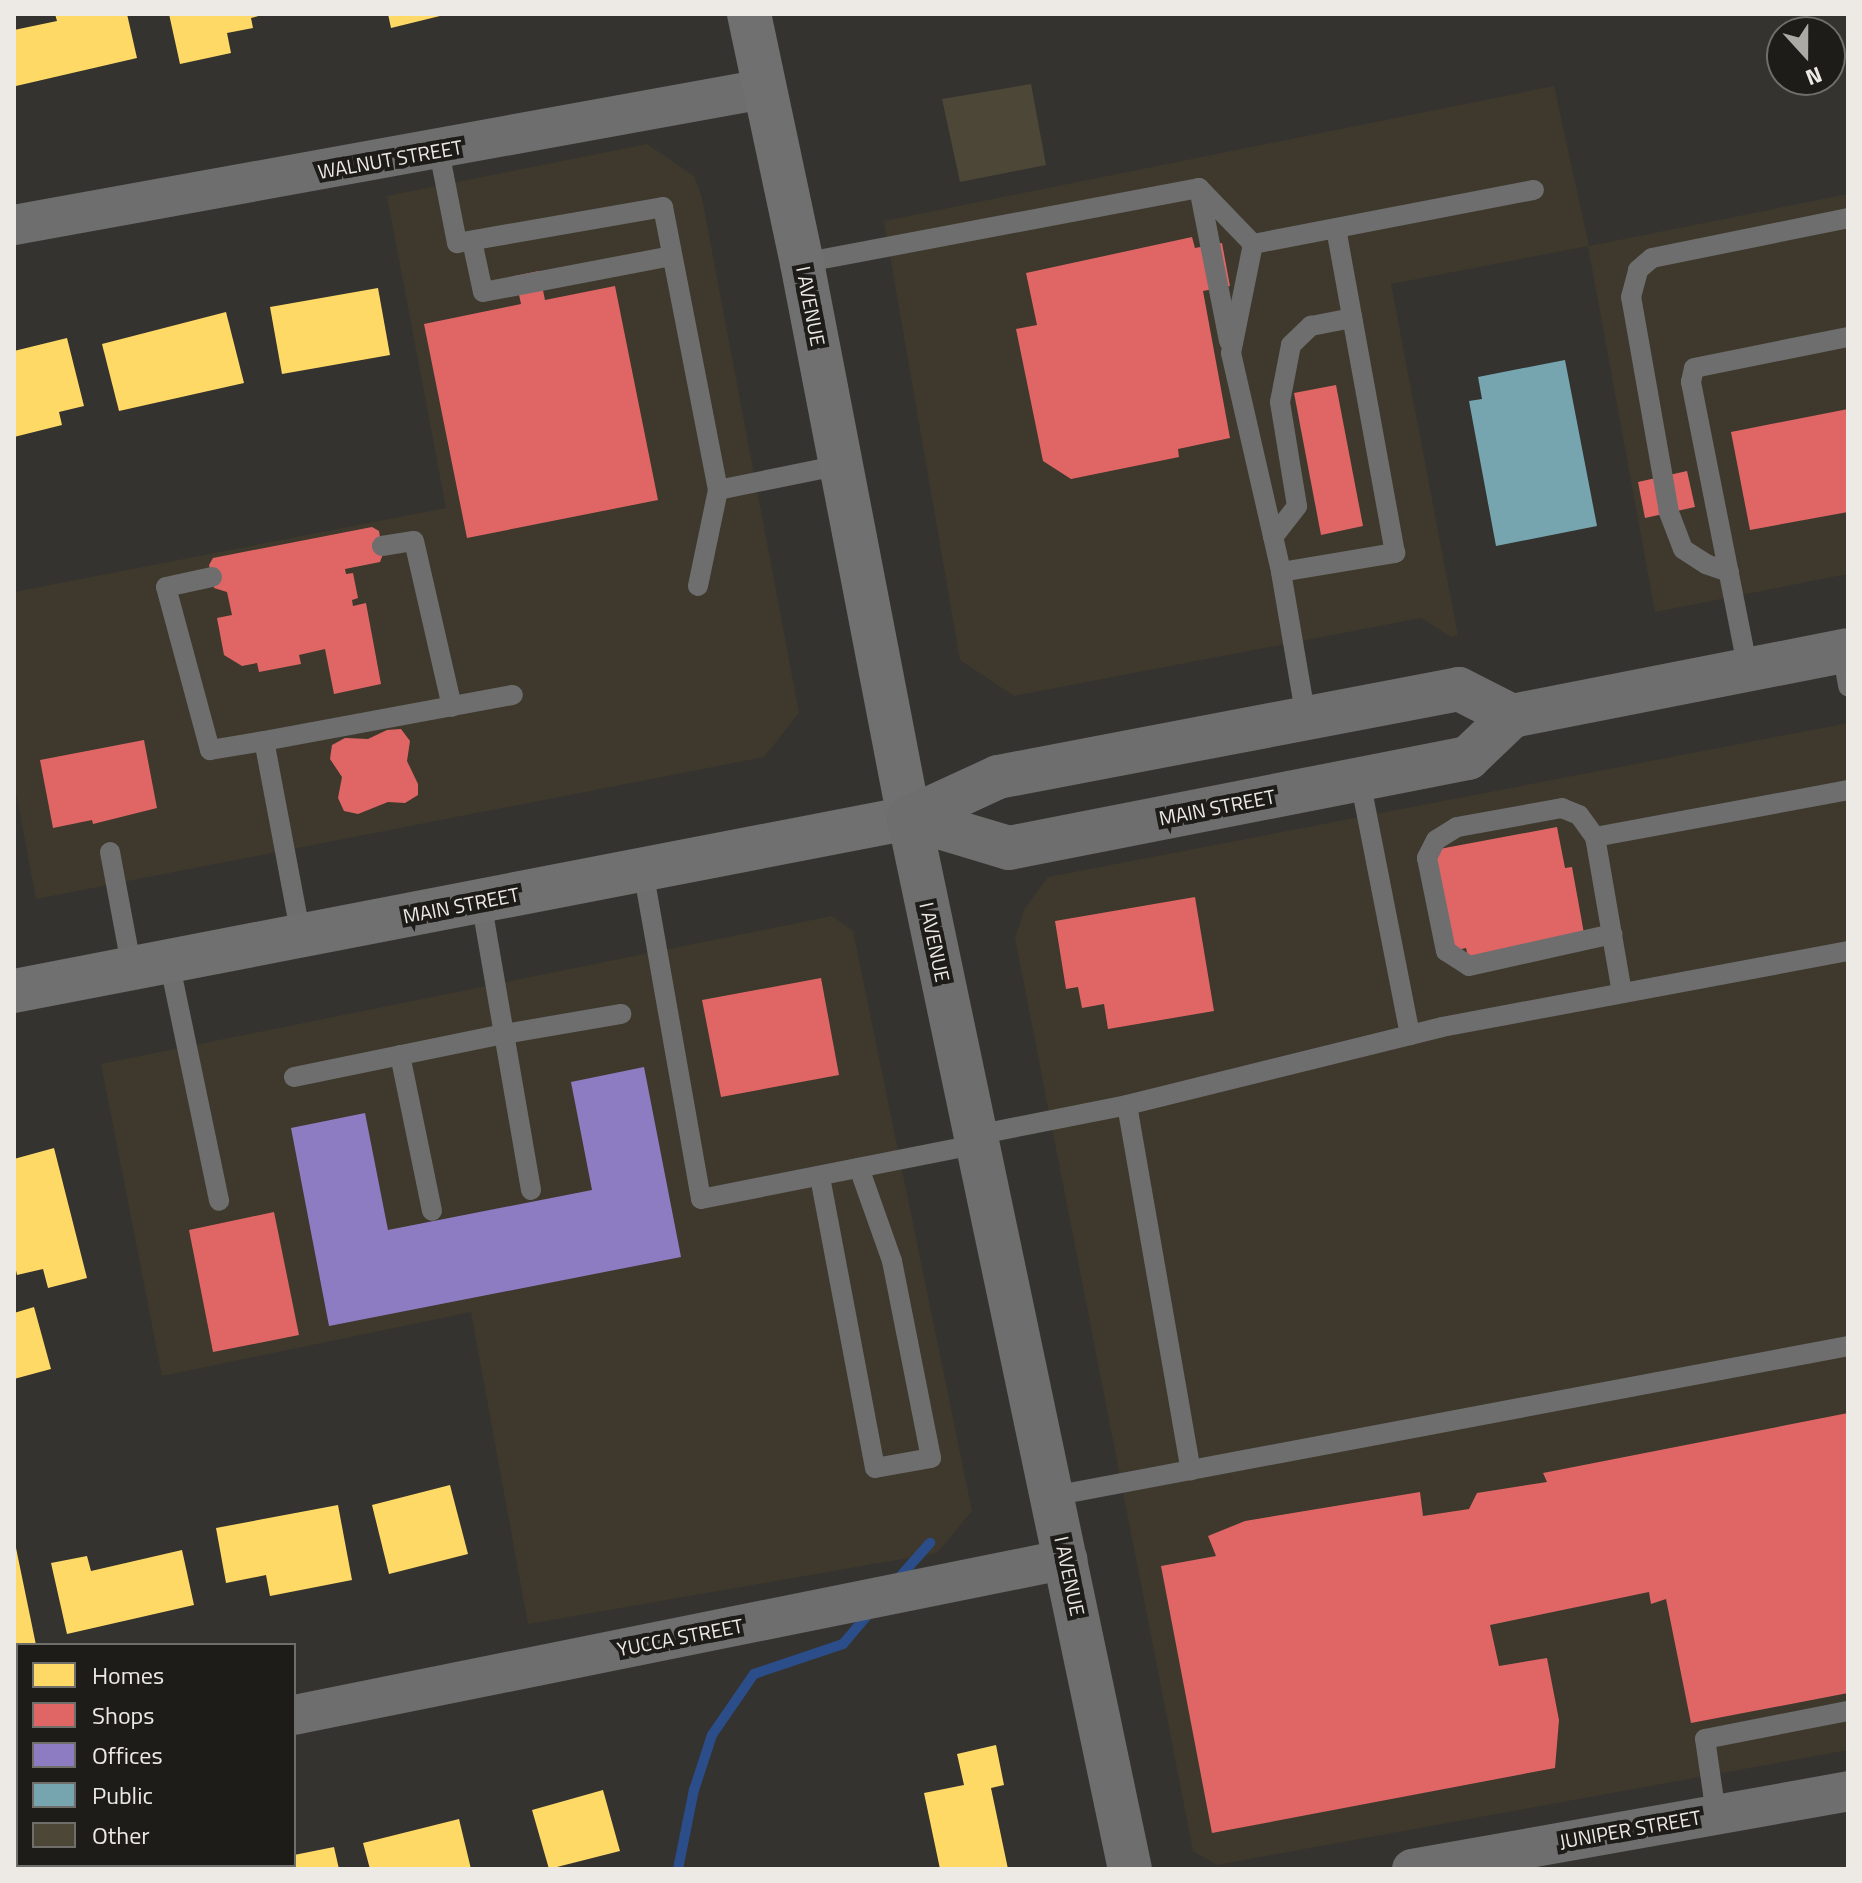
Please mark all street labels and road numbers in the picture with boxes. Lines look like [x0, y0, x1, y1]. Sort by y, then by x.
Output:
street label: WALNUT STREET [316, 134, 464, 184]
street label: I AVENUE [792, 264, 830, 348]
street label: MAIN STREET [1157, 784, 1277, 830]
street label: MAIN STREET [401, 882, 521, 928]
street label: I AVENUE [915, 900, 955, 984]
street label: I AVENUE [1050, 1534, 1090, 1618]
street label: YUCCA STREET [615, 1613, 745, 1661]
street label: JUNIPER STREET [1557, 1805, 1703, 1853]

